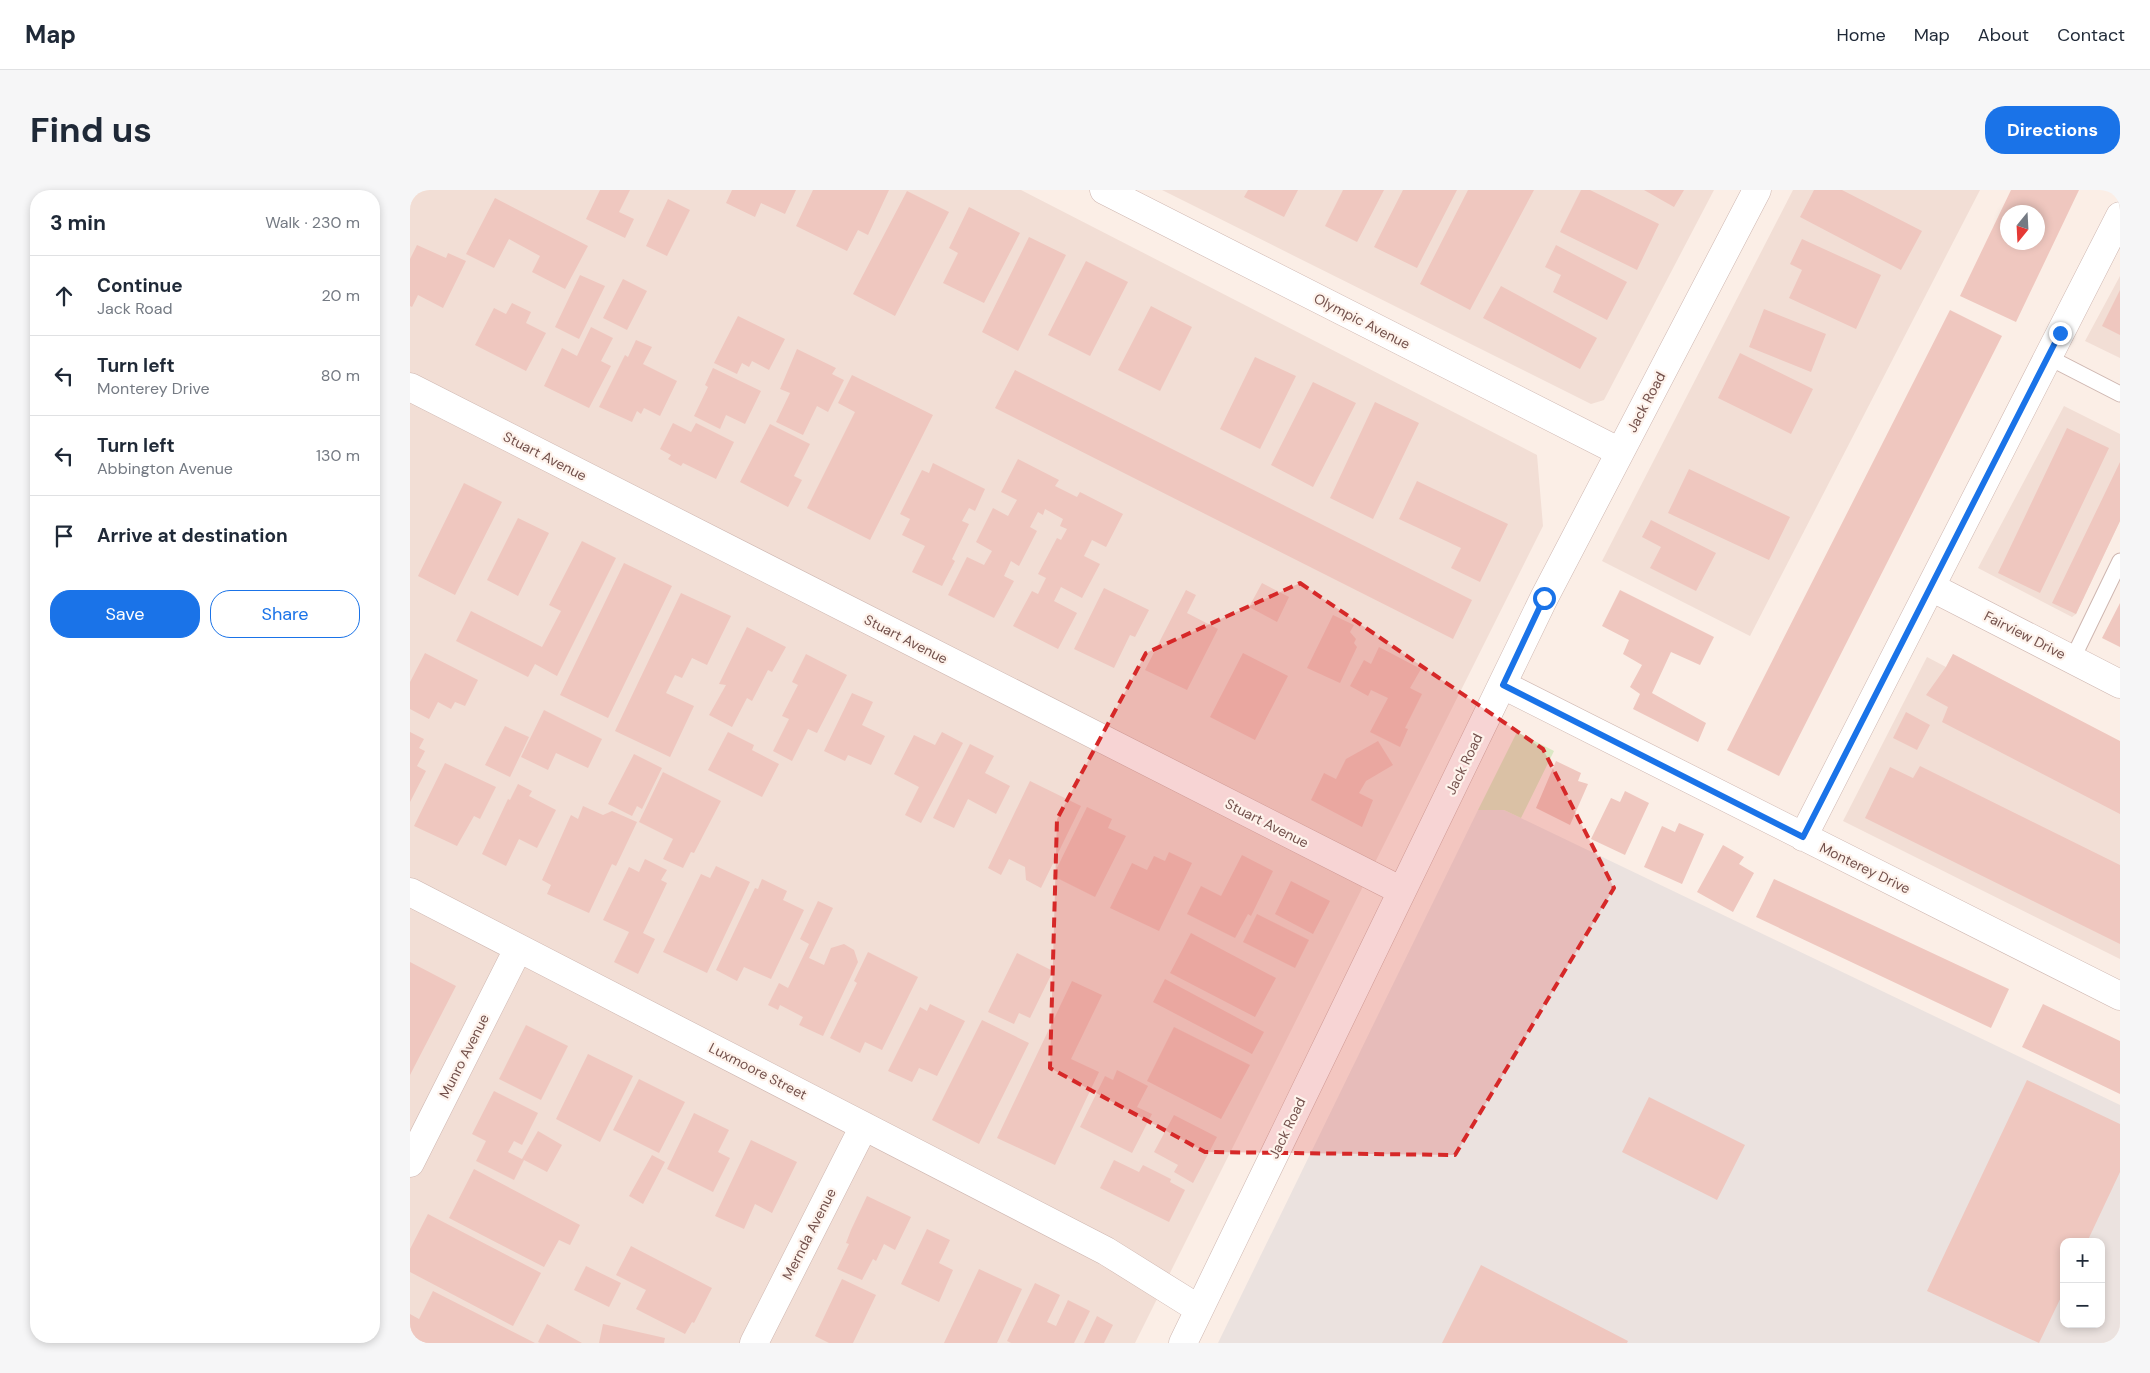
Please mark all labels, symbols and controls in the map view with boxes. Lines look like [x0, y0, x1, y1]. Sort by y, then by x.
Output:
text: Map [25, 19, 76, 50]
text: Home [1836, 23, 1886, 47]
text: Map [1914, 23, 1950, 47]
text: About [1978, 23, 2029, 47]
text: Contact [2057, 23, 2125, 47]
button: Directions [1985, 106, 2120, 154]
text: Find us [30, 107, 152, 153]
north arrow [2000, 205, 2045, 250]
text: 3 min [50, 209, 106, 237]
text: Walk · 230 m [265, 212, 360, 233]
text: Continue [97, 273, 183, 298]
icon: ahead [50, 282, 78, 310]
text: 20 m [321, 285, 360, 306]
street label: Olympic Avenue [1311, 289, 1413, 353]
text: Jack Road [97, 298, 172, 319]
route end [2049, 322, 2072, 345]
text: Turn left [97, 353, 175, 378]
icon: left [50, 362, 78, 390]
text: 80 m [321, 365, 360, 386]
street label: Jack Road [1623, 369, 1669, 435]
text: Monterey Drive [97, 378, 210, 399]
street label: Stuart Avenue [500, 427, 590, 485]
text: Turn left [97, 433, 175, 458]
icon: left [50, 442, 78, 470]
text: 130 m [316, 445, 360, 466]
text: Abbington Avenue [97, 458, 233, 479]
icon: arrive [50, 522, 78, 550]
text: Arrive at destination [97, 523, 288, 548]
route start [1533, 587, 1556, 610]
button: Save [50, 590, 200, 638]
button: Share [210, 590, 360, 638]
street label: Fairview Drive [1981, 607, 2069, 663]
street label: Stuart Avenue [861, 610, 951, 668]
street label: Jack Road [1441, 730, 1487, 798]
street label: Stuart Avenue [1222, 794, 1312, 852]
street label: Monterey Drive [1817, 838, 1913, 898]
street label: Munro Avenue [435, 1011, 493, 1101]
street label: Luxmoore Street [706, 1039, 810, 1103]
street label: Jack Road [1264, 1094, 1310, 1162]
street label: Mernda Avenue [778, 1185, 840, 1283]
map controls [2060, 1238, 2105, 1328]
button: + [2060, 1238, 2105, 1283]
button: − [2060, 1283, 2105, 1328]

